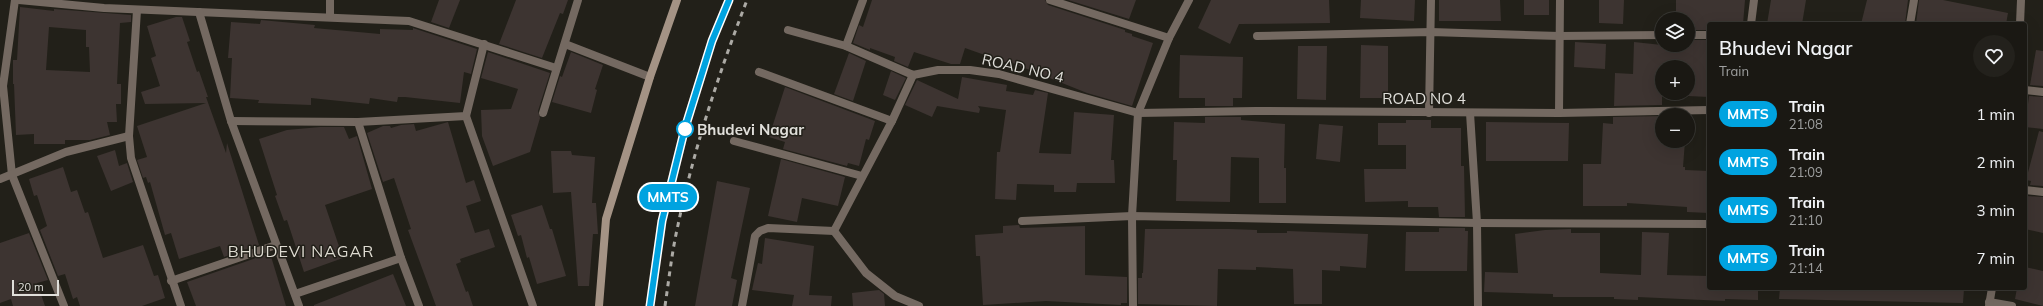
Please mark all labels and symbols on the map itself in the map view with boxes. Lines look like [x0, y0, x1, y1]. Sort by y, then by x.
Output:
street label: ROAD NO 4 [980, 49, 1066, 87]
street label: ROAD NO 4 [1382, 89, 1466, 108]
marker: Bhudevi Nagar [676, 120, 694, 138]
place label: Bhudevi Nagar [697, 120, 804, 139]
line badge: MMTS [640, 184, 696, 210]
district label: BHUDEVI NAGAR [228, 241, 374, 261]
scale bar [12, 278, 59, 297]

